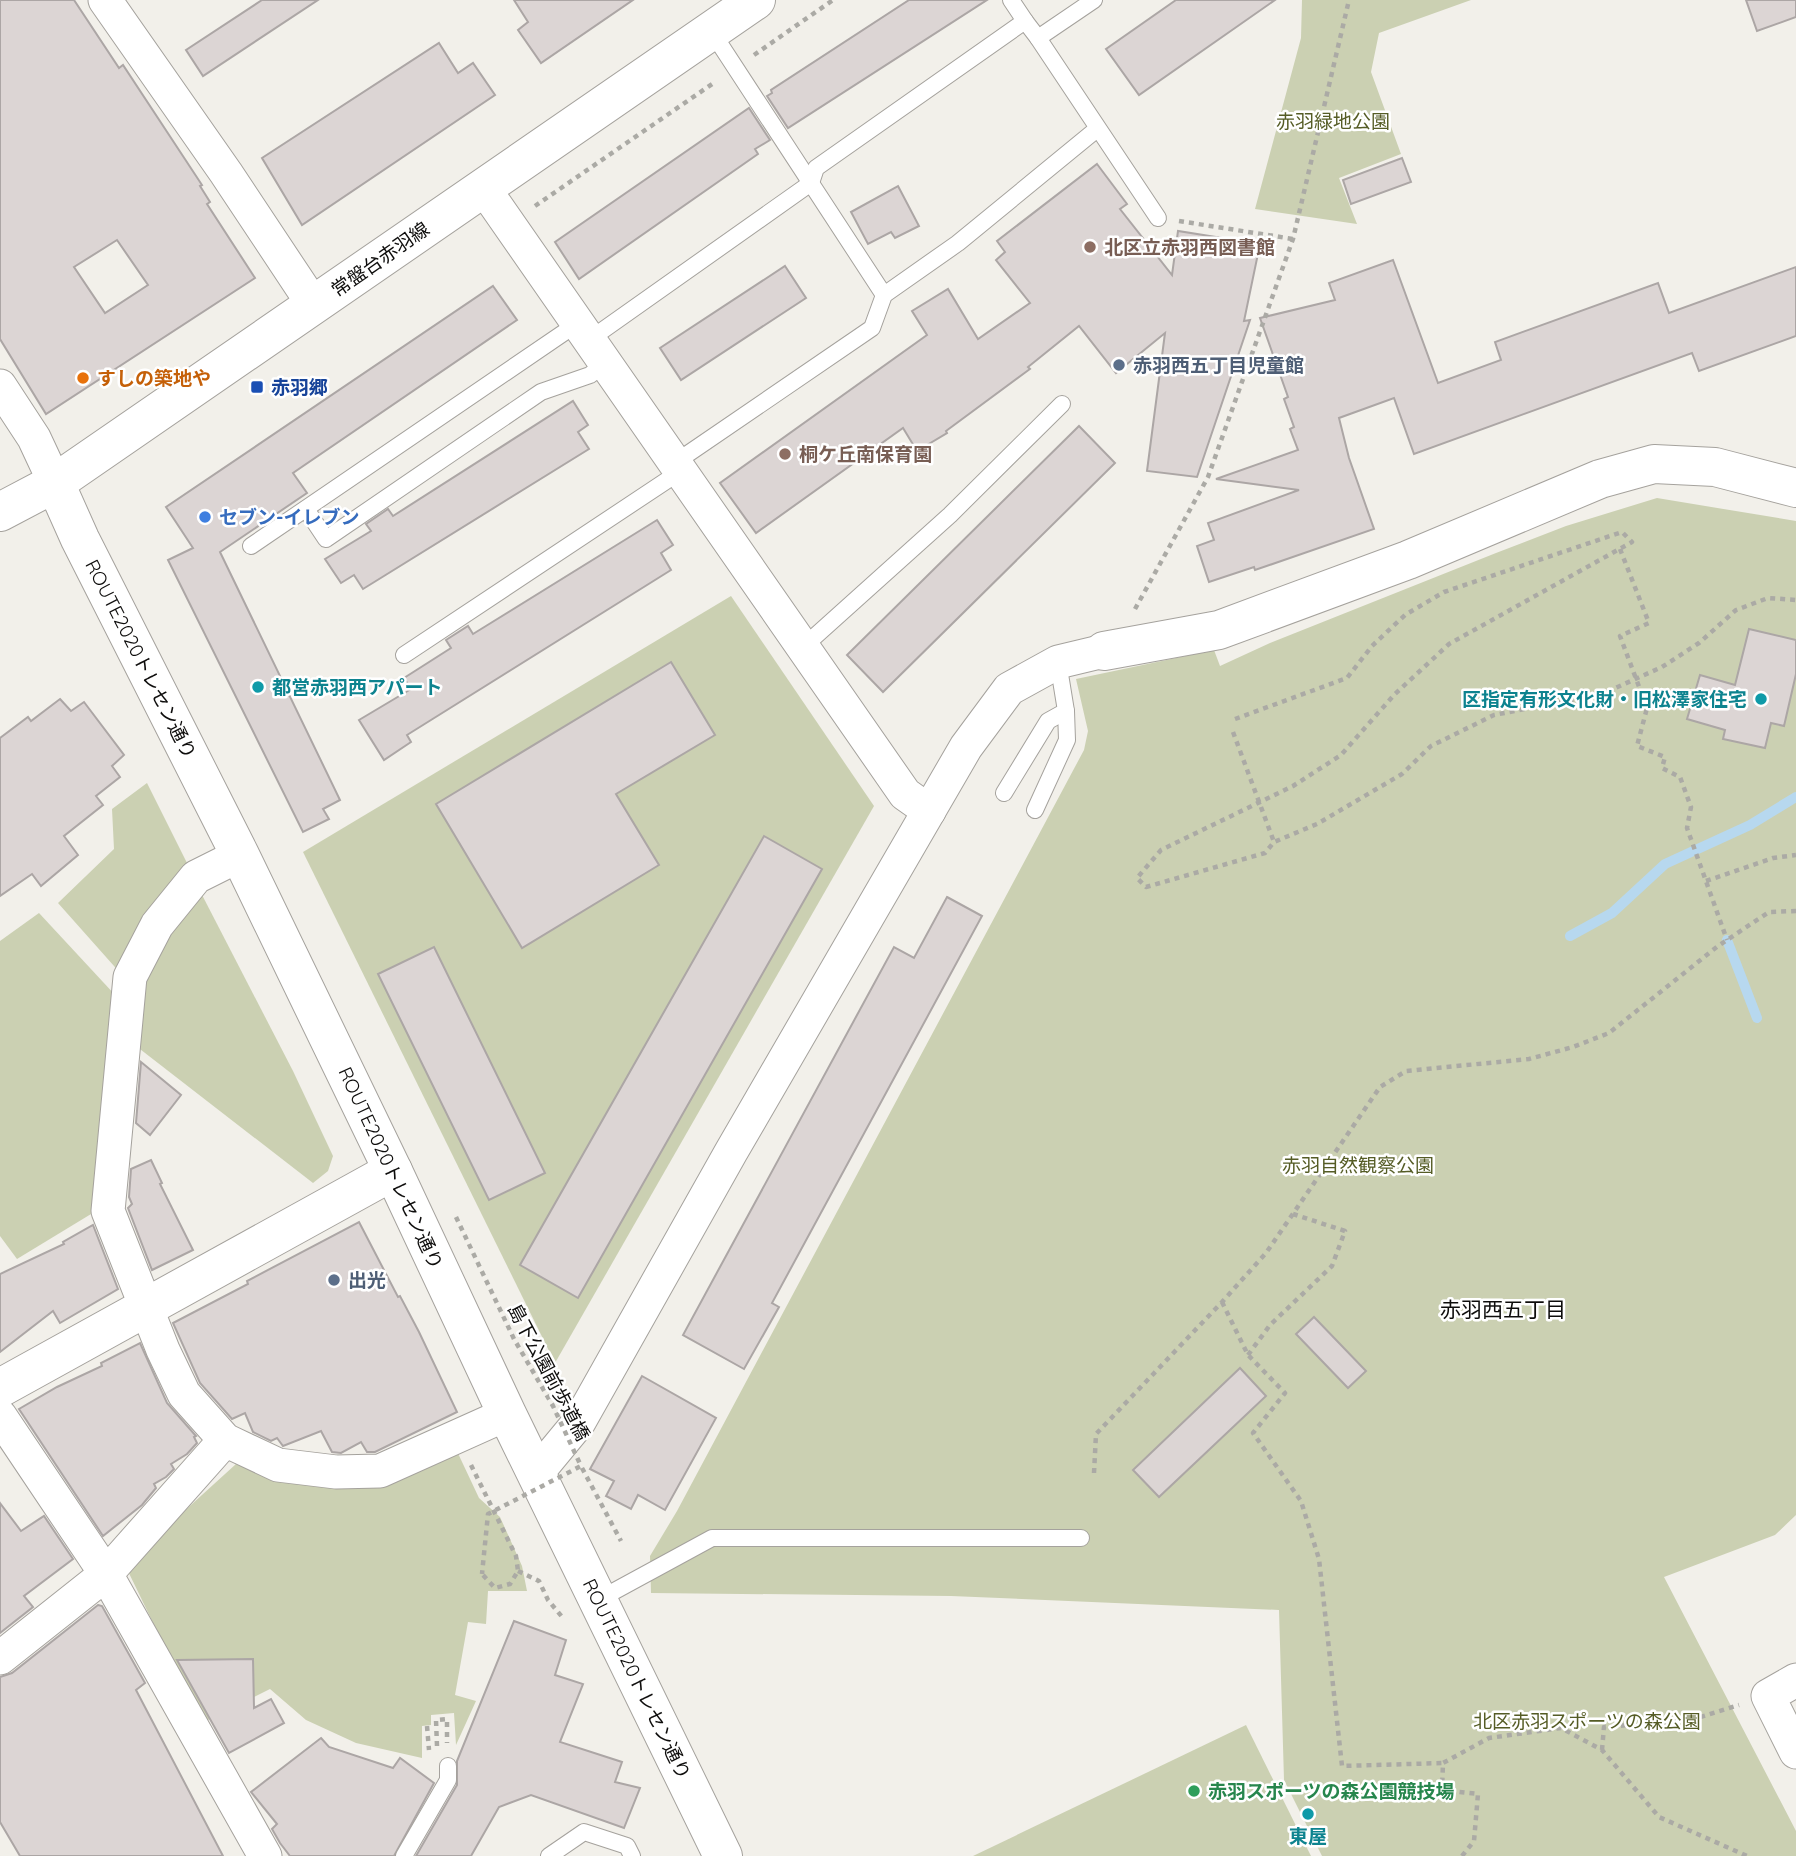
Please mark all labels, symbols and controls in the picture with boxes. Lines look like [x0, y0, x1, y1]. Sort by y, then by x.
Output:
park label: 赤羽緑地公園 [1276, 109, 1390, 133]
street label: 常盤台赤羽線 [326, 216, 434, 302]
place label: 北区立赤羽西図書館 [1104, 235, 1275, 259]
marker: 北区立赤羽西図書館 [1082, 239, 1098, 255]
place label: 赤羽西五丁目児童館 [1133, 353, 1304, 377]
marker: 赤羽西五丁目児童館 [1111, 357, 1127, 373]
place label: すしの築地や [97, 366, 211, 390]
marker: すしの築地や [75, 370, 91, 386]
place label: 赤羽郷 [271, 375, 328, 399]
marker: 赤羽郷 [249, 379, 265, 395]
place label: 桐ケ丘南保育園 [799, 442, 932, 466]
marker: 桐ケ丘南保育園 [777, 446, 793, 462]
place label: セブン-イレブン [219, 505, 360, 529]
marker: セブン-イレブン [197, 509, 213, 525]
street label: ROUTE2020トレセン通り [80, 555, 202, 763]
place label: 都営赤羽西アパート [272, 675, 443, 699]
marker: 都営赤羽西アパート [250, 679, 266, 695]
place label: 区指定有形文化財・旧松澤家住宅 [1462, 687, 1747, 711]
marker: 区指定有形文化財・旧松澤家住宅 [1753, 691, 1769, 707]
street label: ROUTE2020トレセン通り [334, 1063, 448, 1273]
park label: 赤羽自然観察公園 [1282, 1153, 1434, 1177]
place label: 出光 [348, 1268, 386, 1292]
marker: 出光 [326, 1272, 342, 1288]
district label: 赤羽西五丁目 [1440, 1296, 1566, 1322]
street label: 島下公園前歩道橋 [503, 1299, 595, 1445]
street label: ROUTE2020トレセン通り [578, 1575, 696, 1783]
park label: 北区赤羽スポーツの森公園 [1473, 1709, 1701, 1733]
place label: 赤羽スポーツの森公園競技場 [1208, 1779, 1455, 1803]
marker: 赤羽スポーツの森公園競技場 [1186, 1783, 1202, 1799]
marker: 東屋 [1300, 1806, 1316, 1822]
place label: 東屋 [1289, 1824, 1327, 1848]

